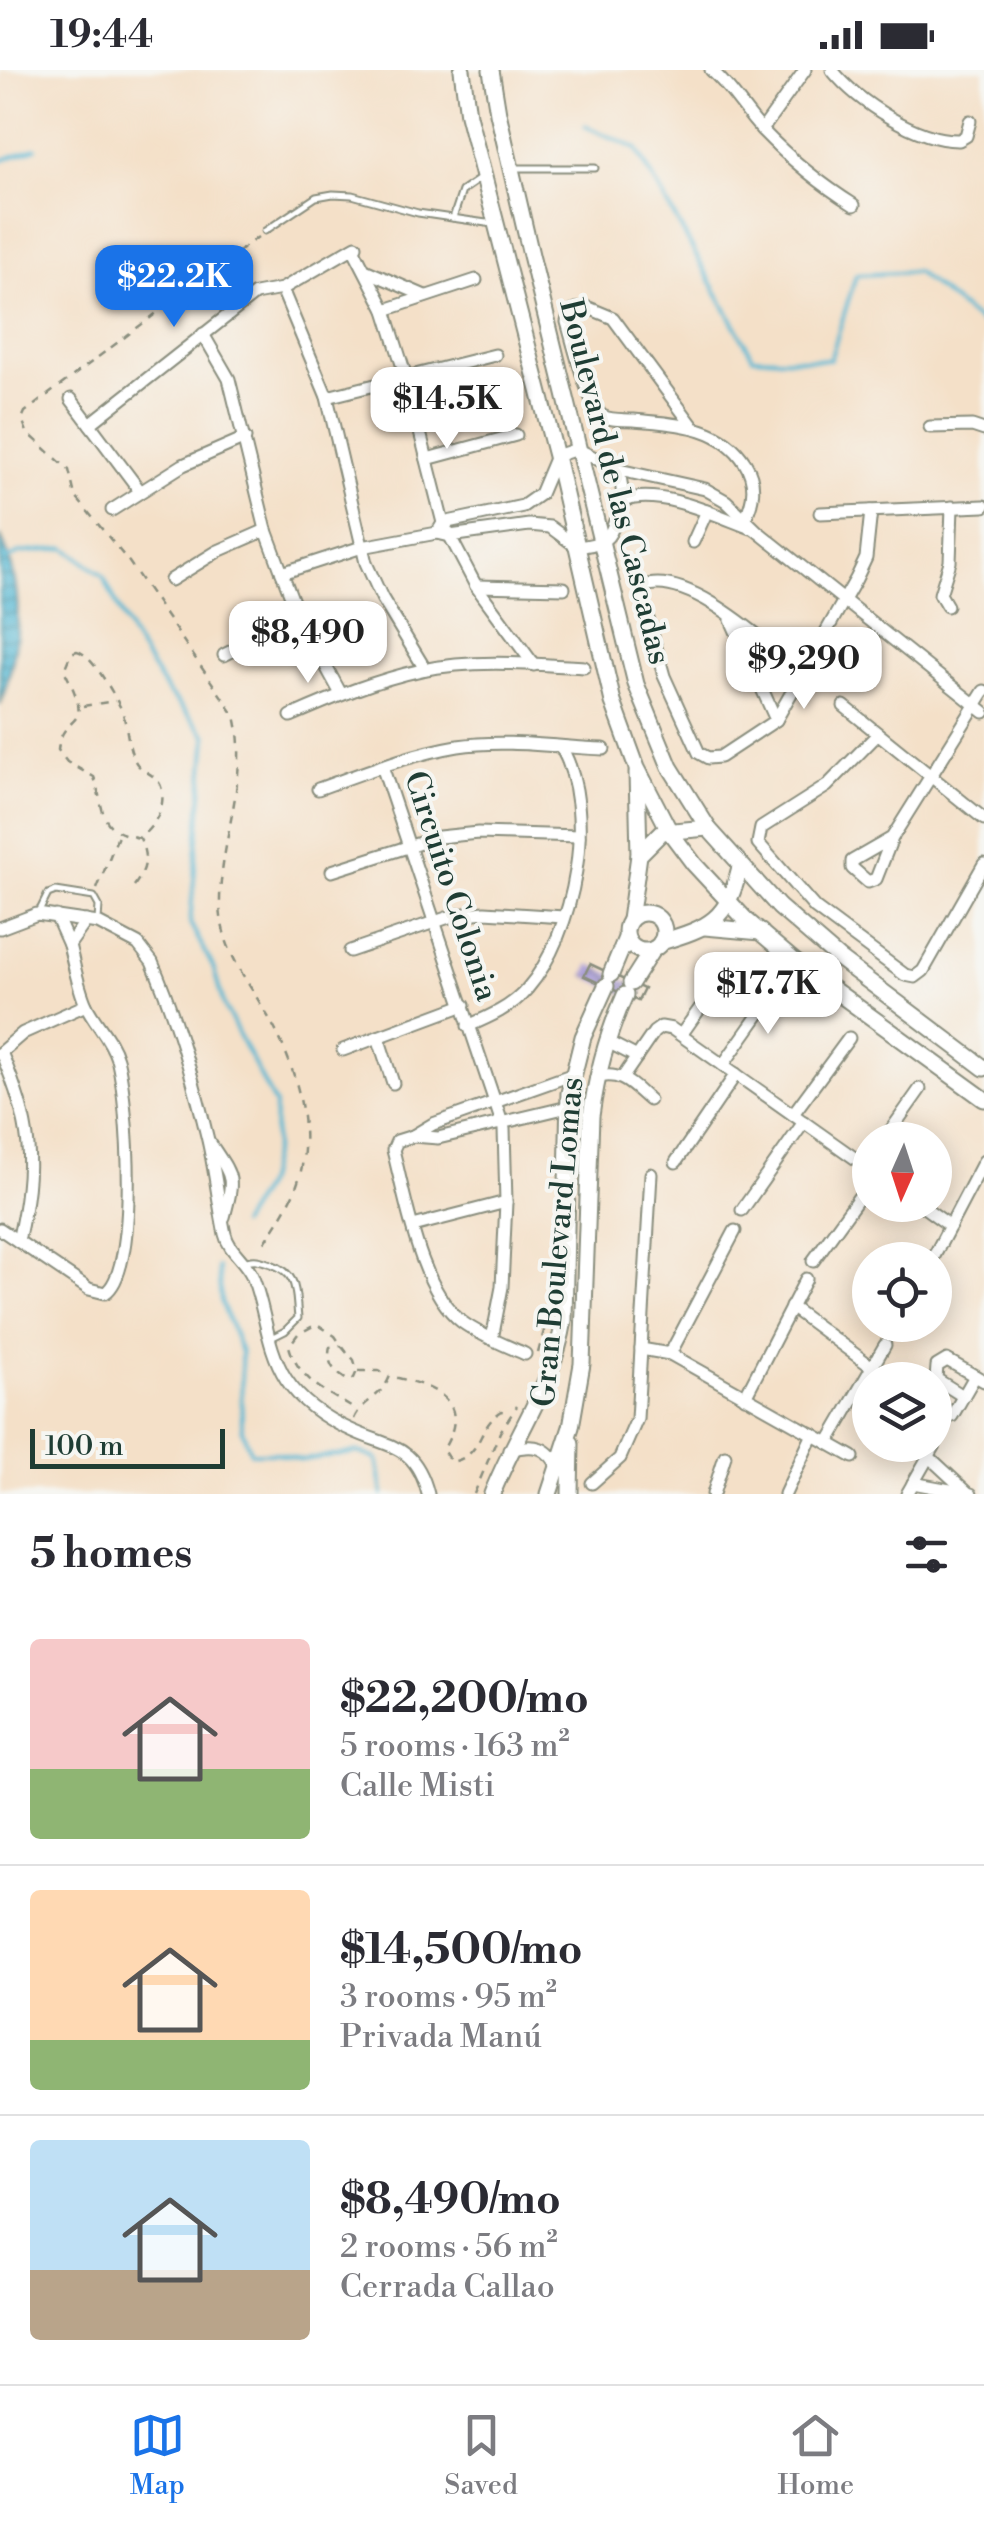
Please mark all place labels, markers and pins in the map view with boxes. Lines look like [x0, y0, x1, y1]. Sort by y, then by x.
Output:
pin: $22.2K [93, 245, 255, 330]
pin: $14.5K [366, 367, 528, 452]
pin: $8,490 [227, 601, 389, 686]
pin: $9,290 [723, 627, 885, 712]
pin: $17.7K [687, 952, 849, 1037]

